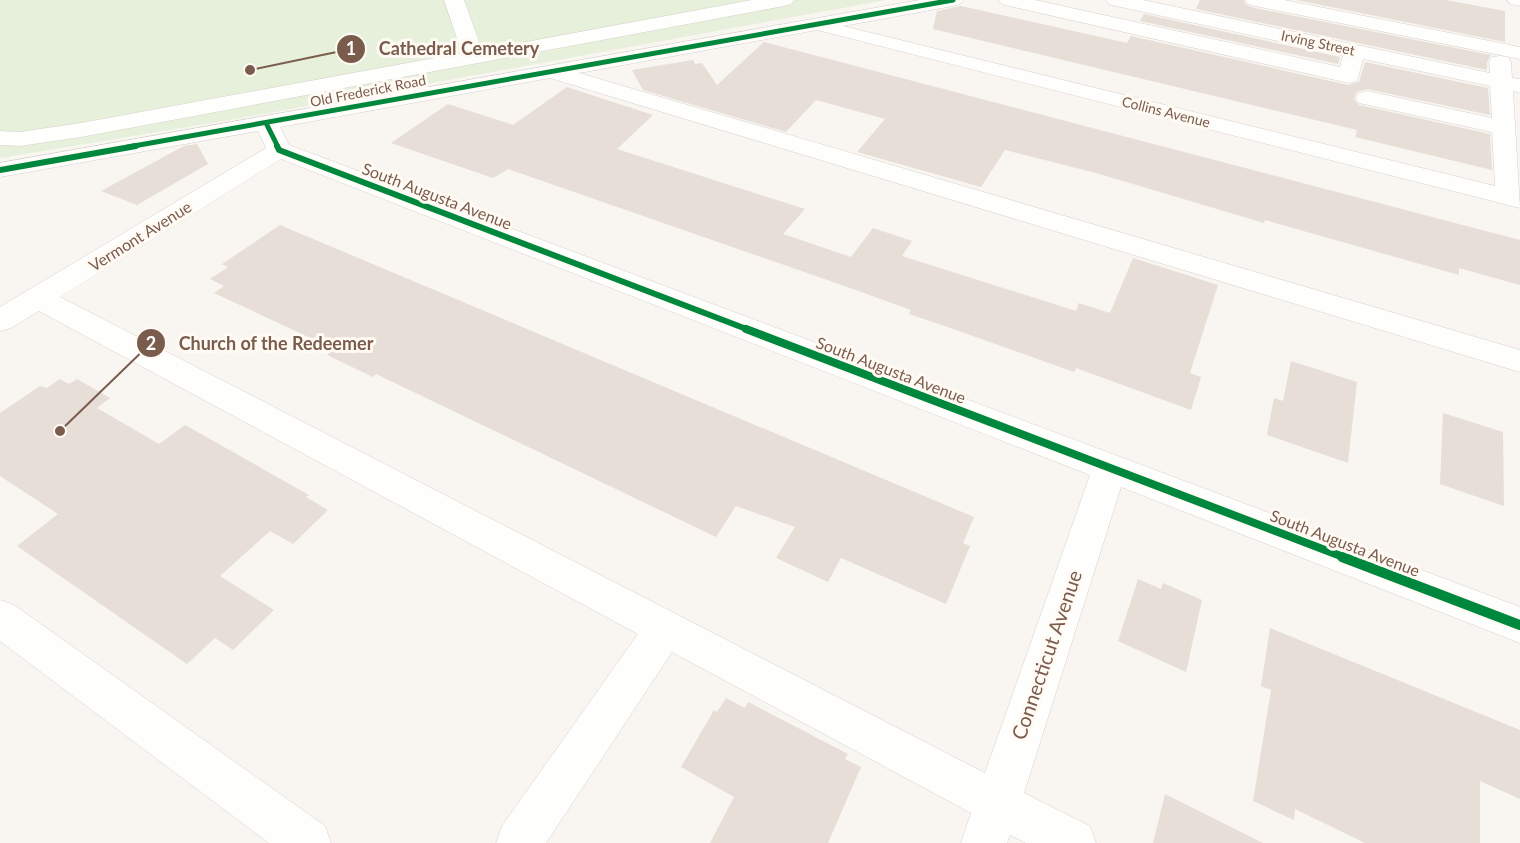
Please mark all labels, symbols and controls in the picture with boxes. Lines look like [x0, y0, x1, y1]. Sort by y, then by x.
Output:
street label: Irving Street [1280, 26, 1357, 59]
callout: Cathedral Cemetery [336, 31, 551, 67]
text: 1 [346, 37, 356, 59]
text: Cathedral Cemetery [379, 37, 540, 59]
street label: Old Frederick Road [309, 71, 427, 110]
street label: Collins Avenue [1120, 92, 1212, 131]
street label: South Augusta Avenue [360, 158, 515, 233]
street label: Vermont Avenue [85, 196, 194, 275]
callout: Church of the Redeemer [136, 325, 385, 361]
text: 2 [146, 332, 156, 354]
text: Church of the Redeemer [179, 332, 374, 354]
street label: South Augusta Avenue [814, 332, 969, 407]
street label: South Augusta Avenue [1268, 505, 1423, 580]
street label: Connecticut Avenue [1006, 567, 1086, 743]

